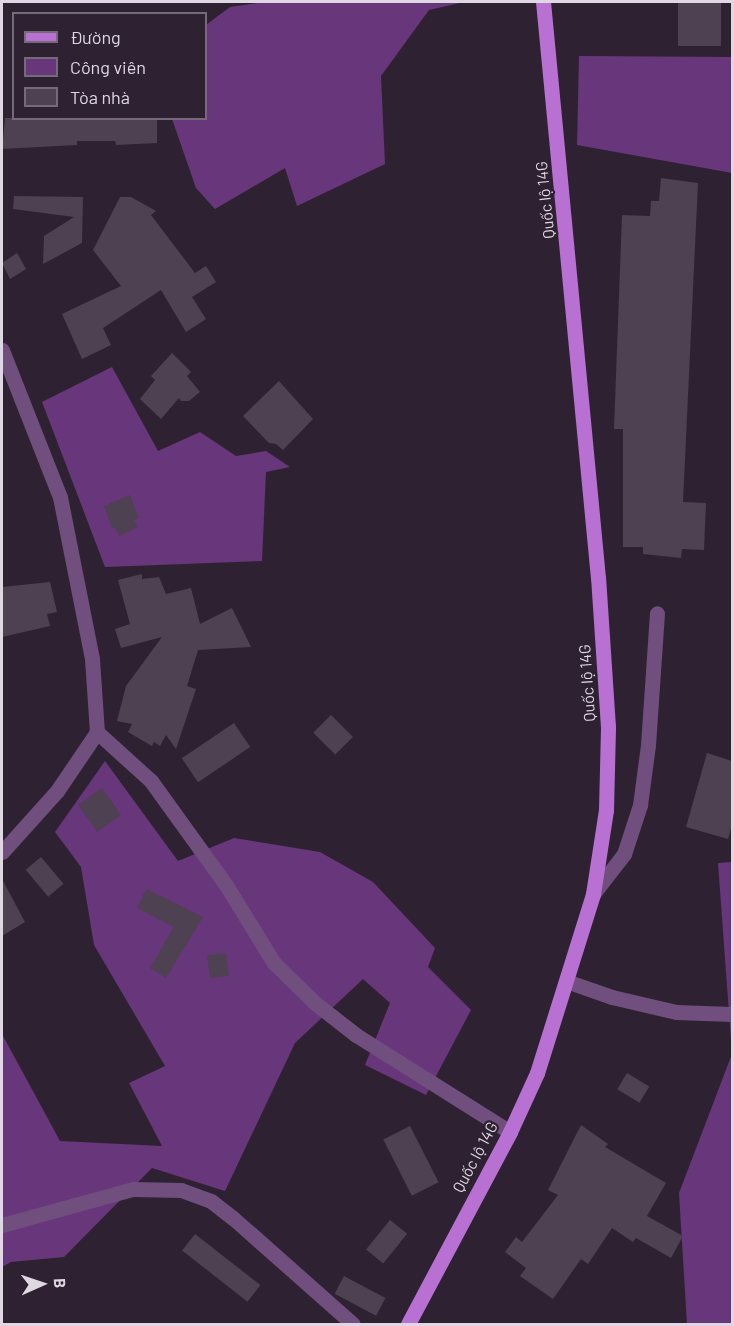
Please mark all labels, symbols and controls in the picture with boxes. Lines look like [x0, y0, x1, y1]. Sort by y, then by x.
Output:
legend [12, 12, 207, 120]
text: Đường [70, 26, 121, 48]
text: Công viên [70, 56, 146, 78]
text: Tòa nhà [70, 86, 130, 108]
street label: Quốc lộ 14G [531, 160, 559, 240]
street label: Quốc lộ 14G [575, 644, 599, 722]
street label: Quốc lộ 14G [448, 1118, 502, 1196]
north arrow [12, 1254, 72, 1314]
text: B [51, 1278, 70, 1288]

